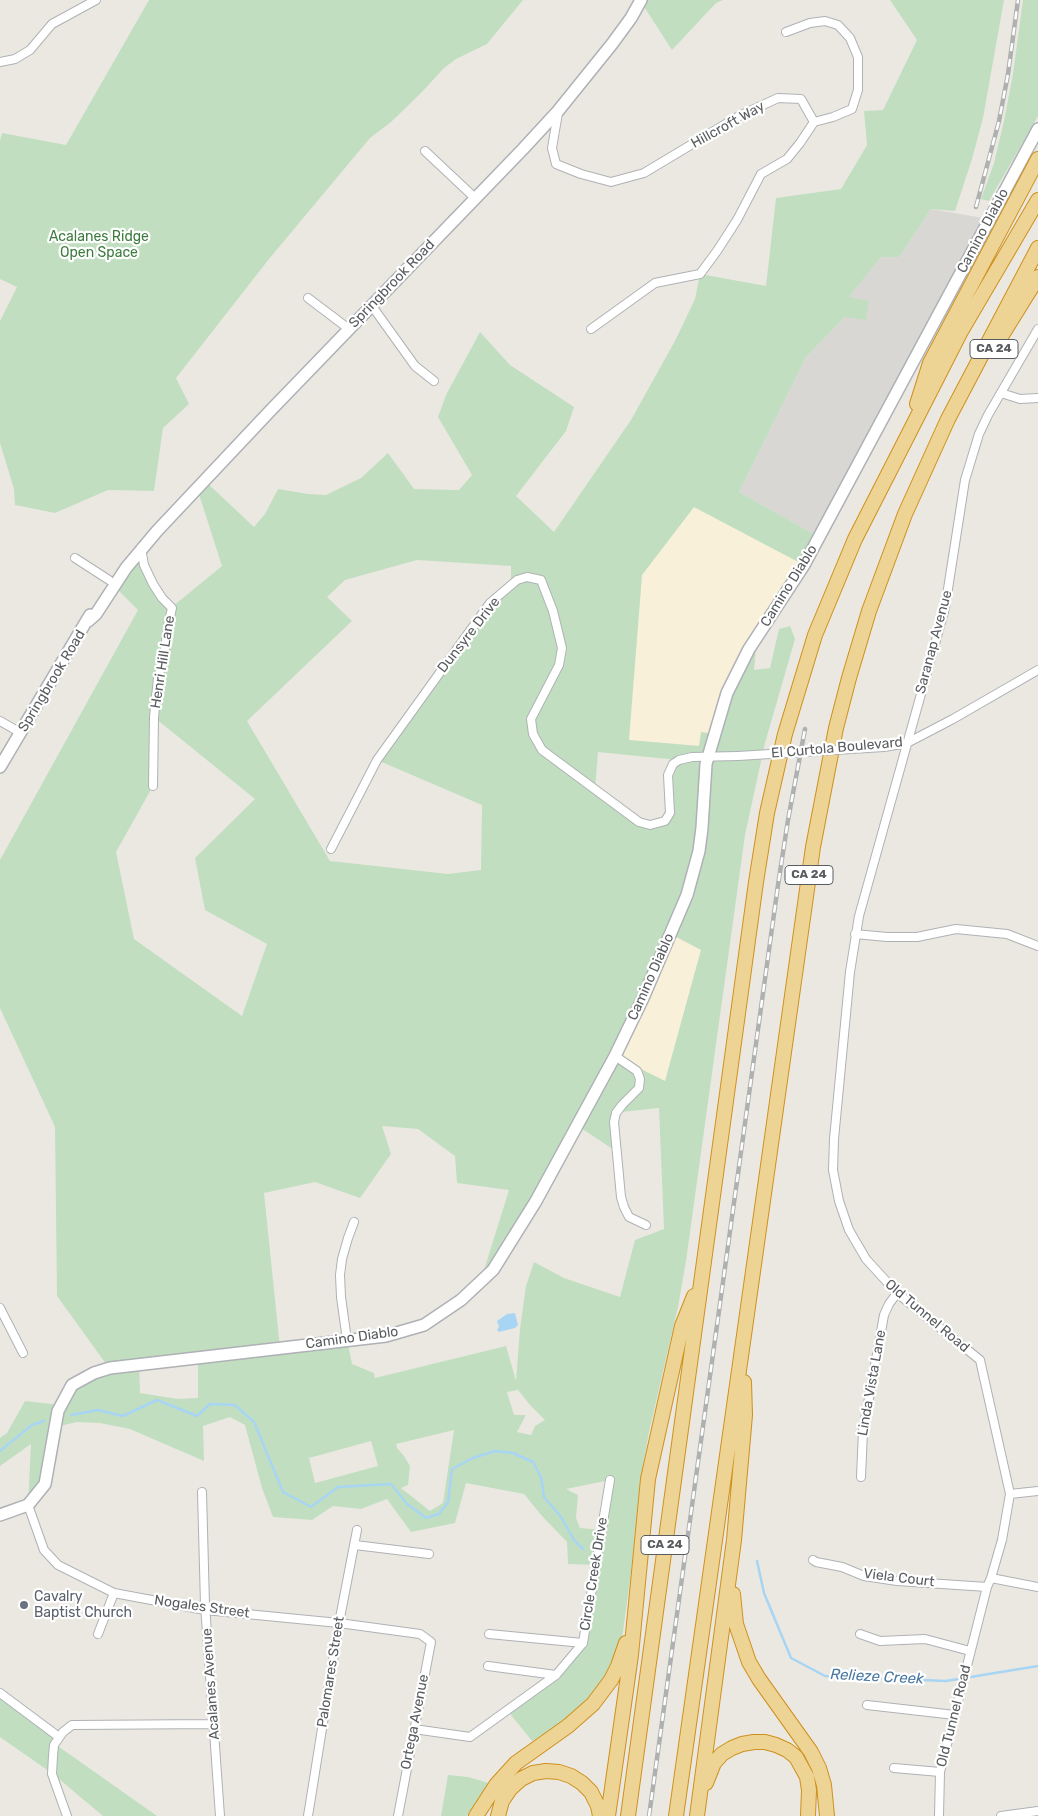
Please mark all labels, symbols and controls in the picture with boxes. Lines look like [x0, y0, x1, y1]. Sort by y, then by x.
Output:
street label: Hillcroft Way [688, 98, 768, 152]
street label: Camino Diablo [954, 186, 1012, 276]
park label: Acalanes Ridge Open Space [49, 229, 149, 262]
street label: Springbrook Road [346, 236, 438, 332]
road number: CA 24 [970, 339, 1018, 358]
street label: Camino Diablo [757, 542, 821, 630]
street label: Saranap Avenue [912, 588, 956, 696]
street label: Dunsyre Drive [434, 594, 504, 676]
street label: Henri Hill Lane [147, 614, 179, 710]
street label: Springbrook Road [15, 627, 89, 735]
street label: El Curtola Boulevard [771, 734, 903, 762]
road number: CA 24 [785, 866, 833, 884]
street label: Camino Diablo [624, 931, 678, 1023]
street label: Old Tunnel Road [881, 1276, 973, 1356]
street label: Camino Diablo [305, 1323, 399, 1353]
street label: Linda Vista Lane [854, 1329, 890, 1437]
street label: Circle Creek Drive [577, 1516, 611, 1632]
road number: CA 24 [641, 1536, 689, 1554]
street label: Viela Court [862, 1565, 936, 1591]
place label: Cavalry Baptist Church [34, 1589, 132, 1621]
street label: Nogales Street [153, 1592, 251, 1622]
marker: Cavalry Baptist Church [18, 1599, 30, 1611]
street label: Palomares Street [314, 1615, 348, 1729]
street label: Acalanes Avenue [199, 1628, 223, 1740]
street label: Old Tunnel Road [933, 1663, 975, 1769]
water label: Relieze Creek [830, 1666, 924, 1688]
street label: Ortega Avenue [398, 1673, 432, 1771]

